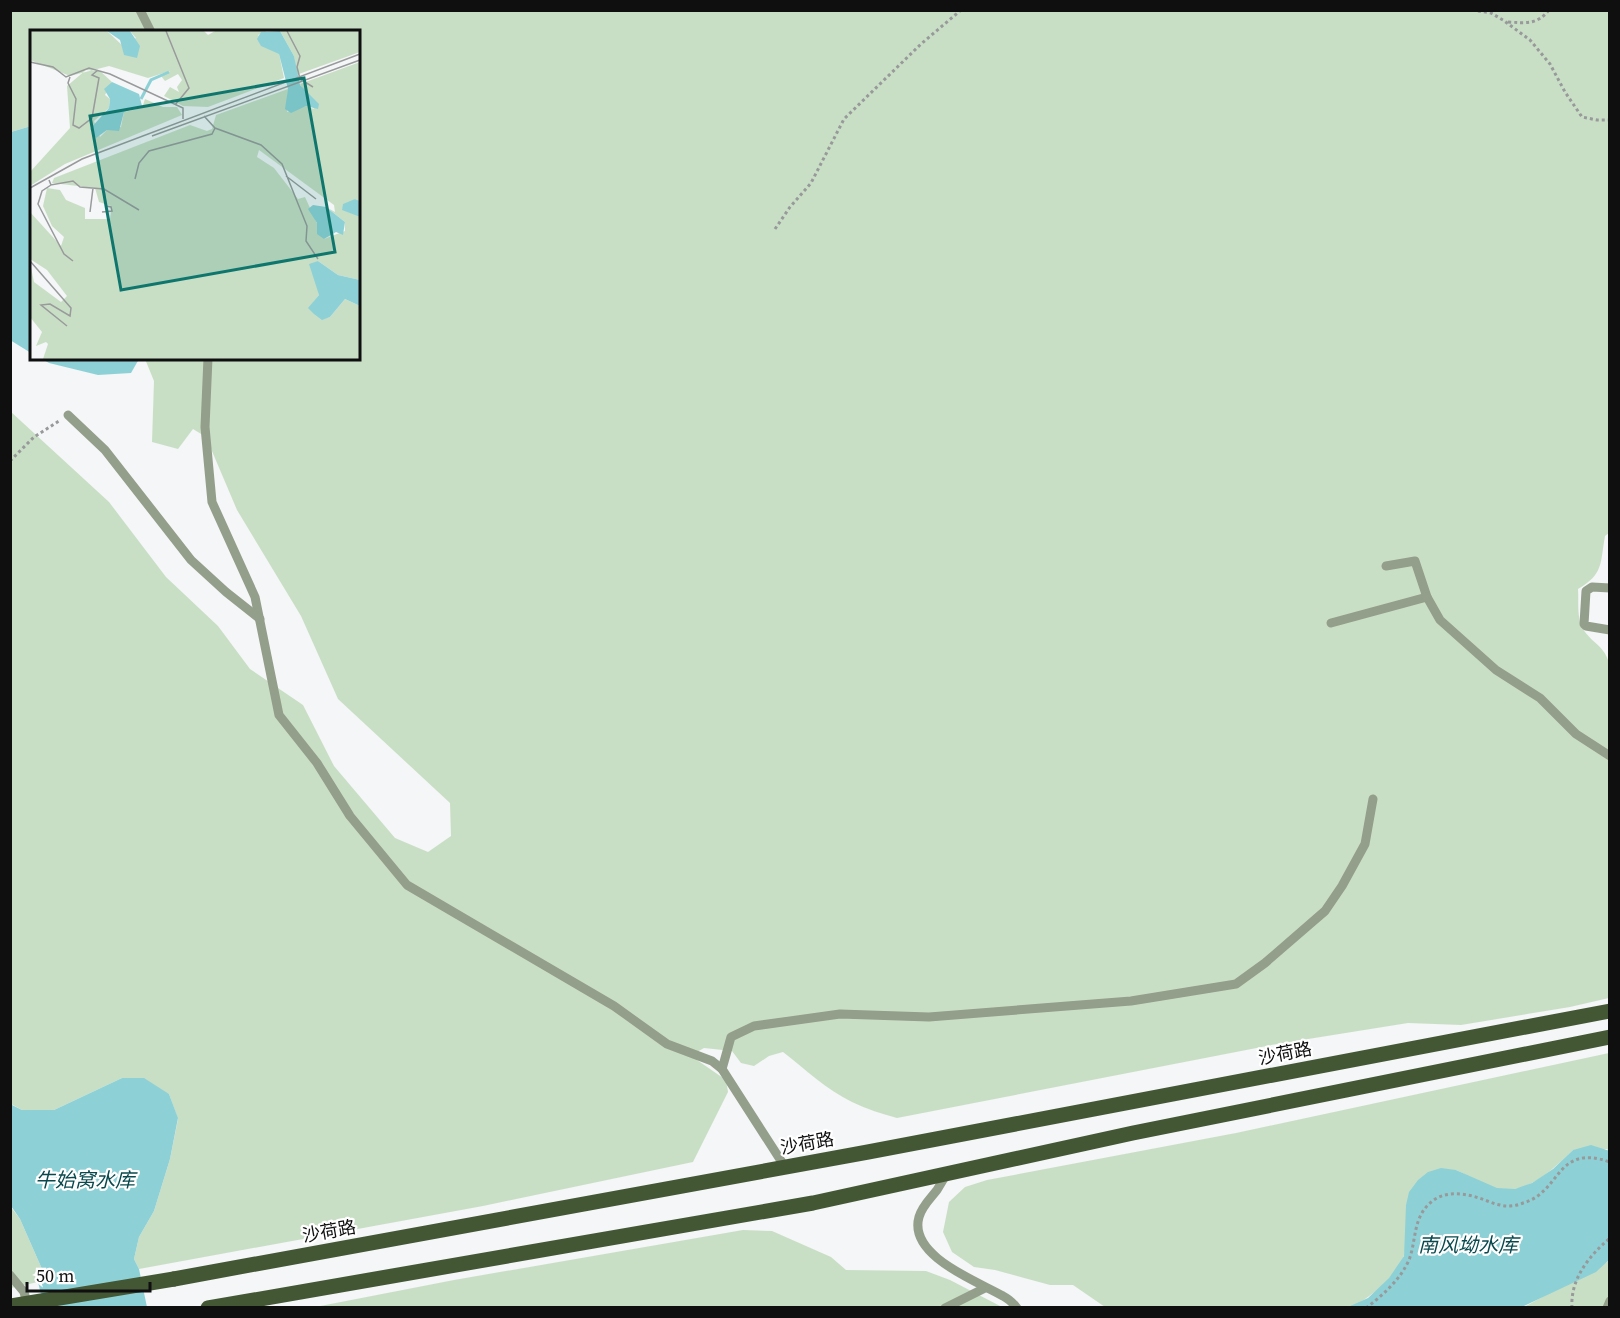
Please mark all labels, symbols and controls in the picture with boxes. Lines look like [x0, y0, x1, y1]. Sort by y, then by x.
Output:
inset map [30, 30, 360, 360]
street label: 沙荷路 [1256, 1036, 1314, 1070]
street label: 沙荷路 [778, 1126, 836, 1160]
water label: 牛始窝水库 [35, 1166, 138, 1194]
street label: 沙荷路 [300, 1214, 358, 1248]
water label: 南风坳水库 [1418, 1231, 1521, 1259]
scale bar [27, 1255, 150, 1293]
text: 50 m [36, 1263, 74, 1288]

